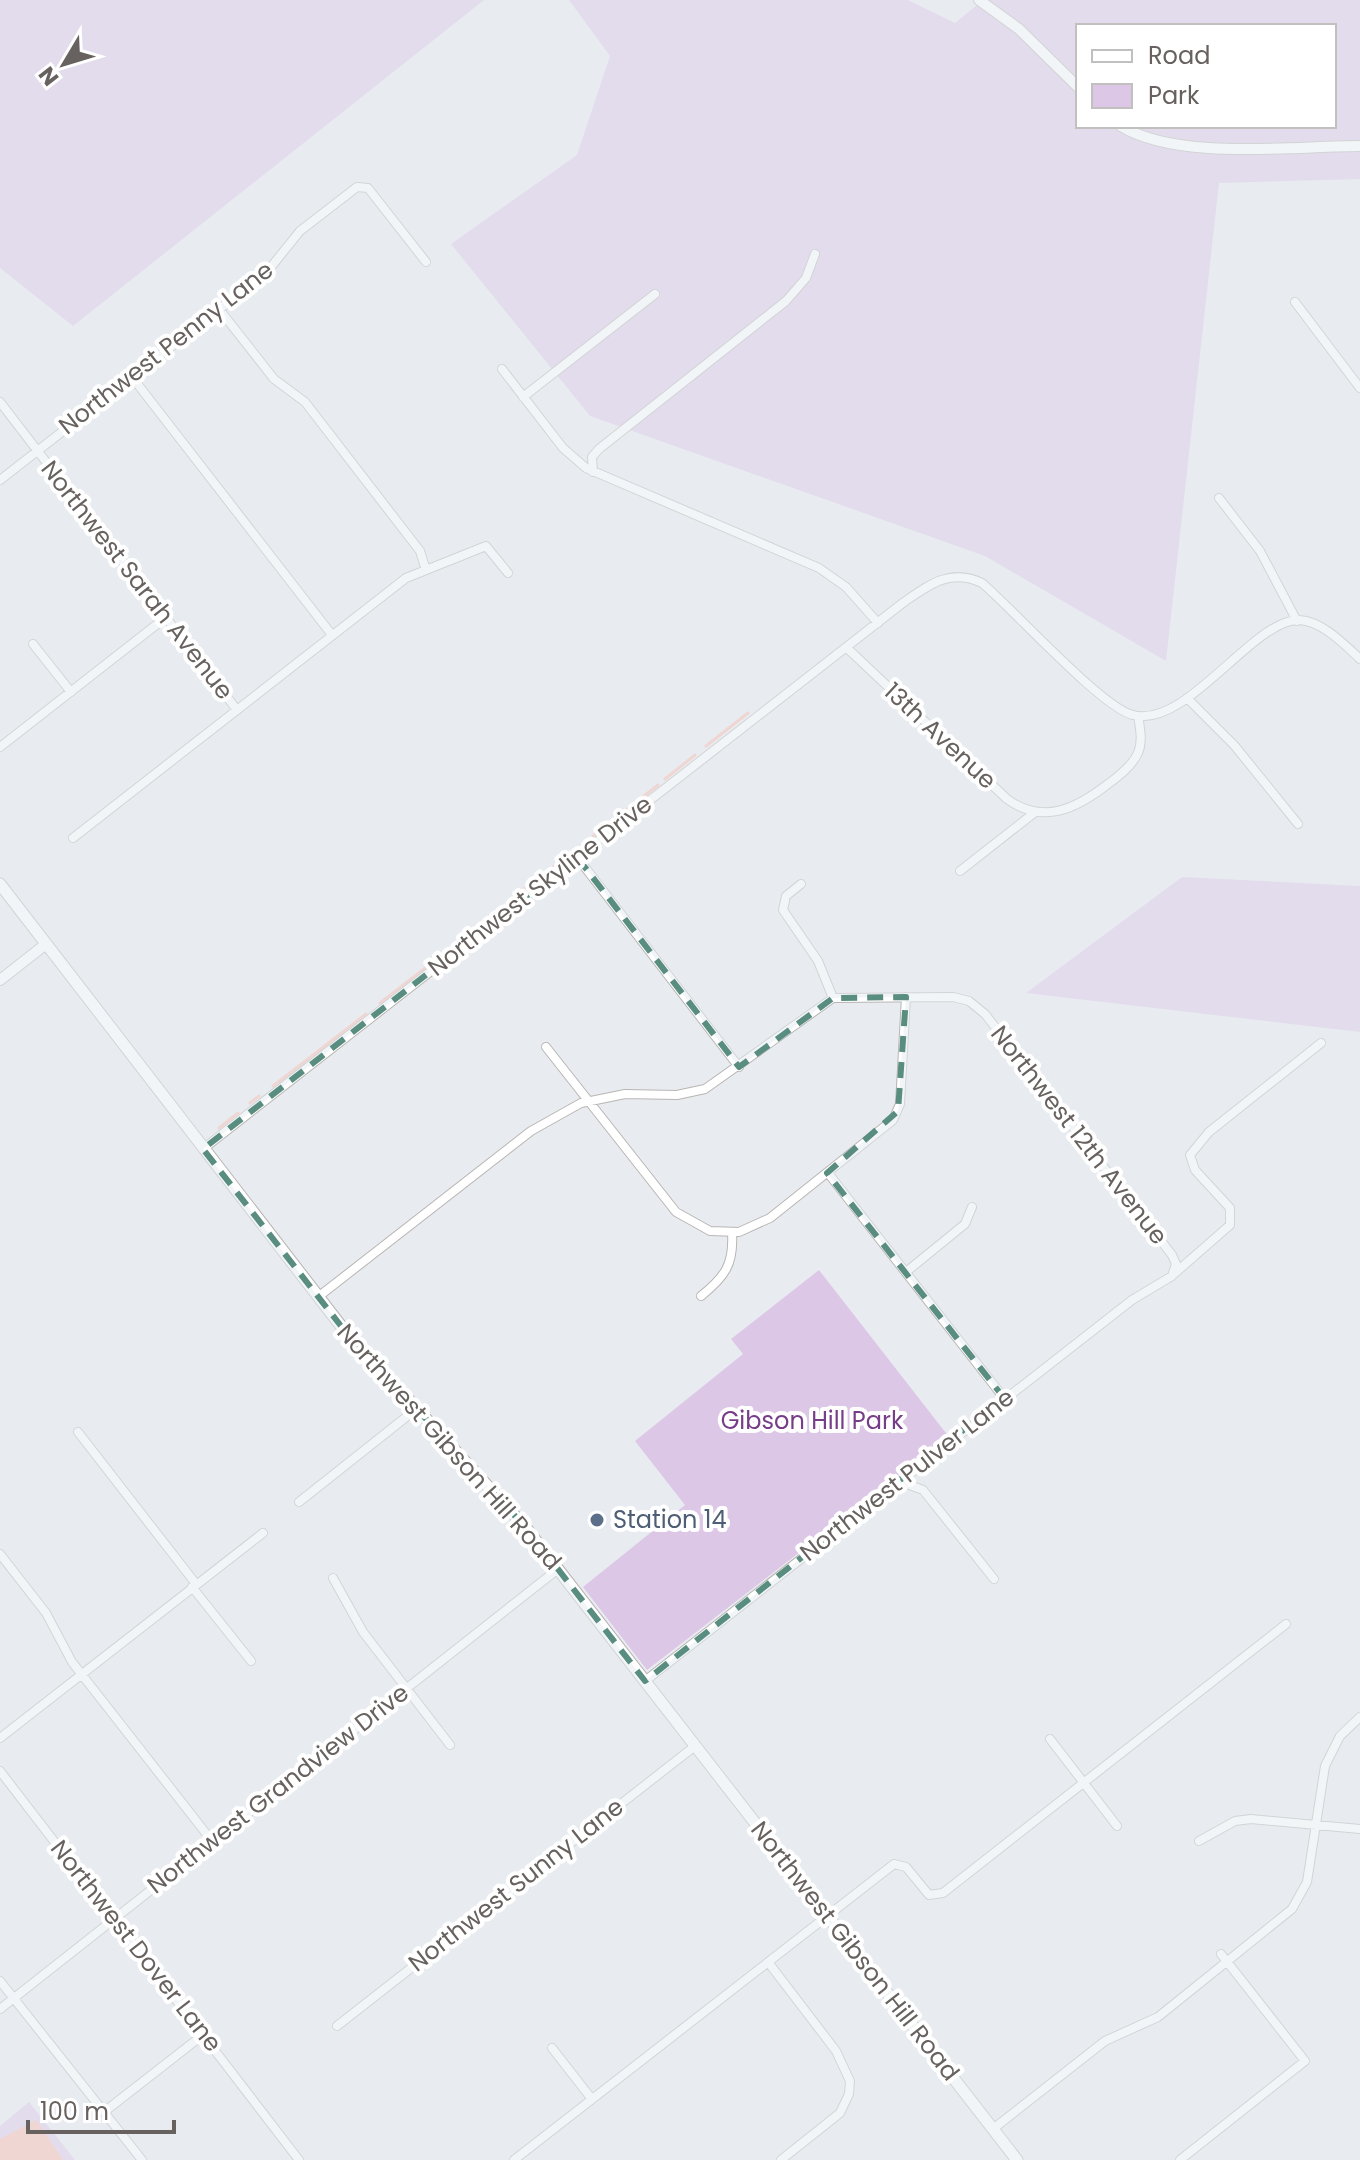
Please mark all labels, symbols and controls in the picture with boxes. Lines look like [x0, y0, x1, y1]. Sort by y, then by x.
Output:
north arrow [24, 24, 104, 104]
legend [1076, 24, 1336, 128]
text: Road [1148, 39, 1210, 72]
text: N [31, 60, 66, 92]
text: Park [1148, 79, 1200, 112]
street label: Northwest Penny Lane [52, 253, 280, 442]
street label: Northwest Sarah Avenue [34, 453, 241, 706]
street label: 13th Avenue [877, 675, 1004, 796]
street label: Northwest Skyline Drive [421, 788, 659, 984]
street label: Northwest 12th Avenue [983, 1018, 1175, 1251]
street label: Northwest Gibson Hill Road [330, 1316, 569, 1577]
street label: Northwest Pulver Lane [793, 1381, 1021, 1569]
park label: Gibson Hill Park [721, 1404, 904, 1437]
place label: Station 14 [613, 1503, 727, 1536]
marker: Station 14 [588, 1511, 606, 1529]
street label: Northwest Grandview Drive [140, 1676, 415, 1901]
street label: Northwest Sunny Lane [401, 1790, 630, 1979]
street label: Northwest Gibson Hill Road [744, 1814, 967, 2087]
street label: Northwest Dover Lane [43, 1833, 230, 2058]
scale bar [28, 2084, 174, 2134]
text: 100 m [40, 2095, 109, 2128]

